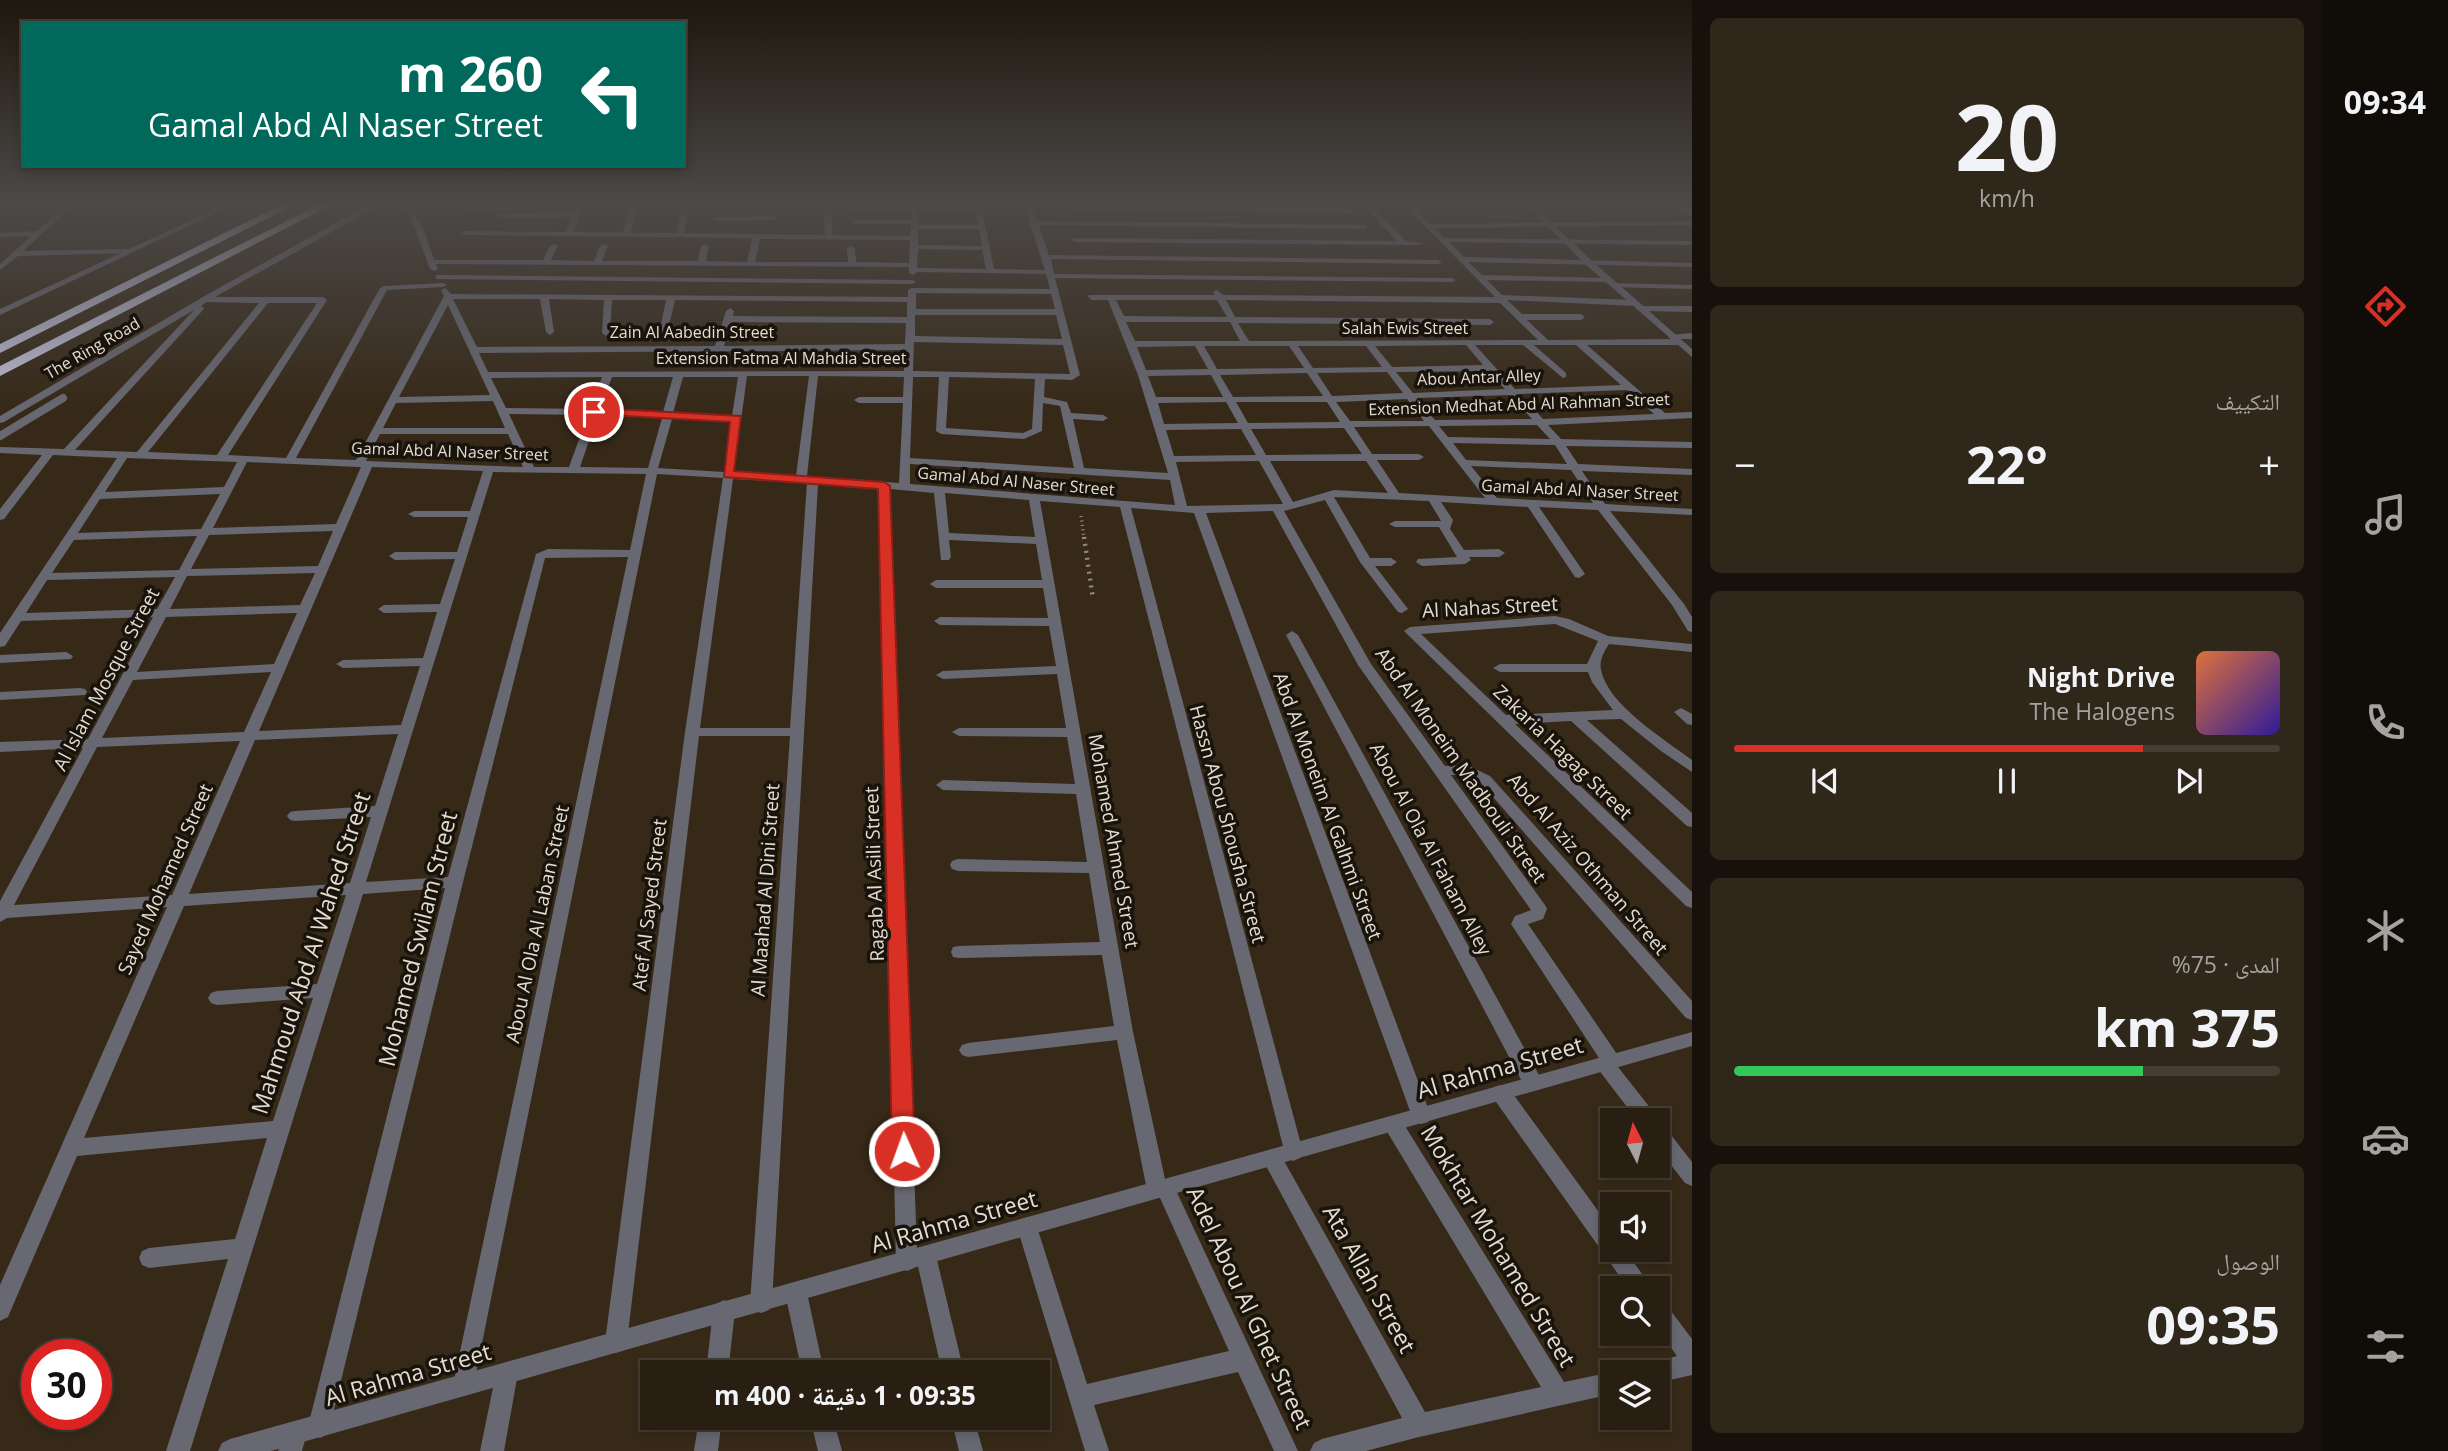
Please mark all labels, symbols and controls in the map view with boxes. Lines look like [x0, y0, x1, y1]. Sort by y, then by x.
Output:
text: 260 m [398, 40, 543, 106]
icon: left [567, 49, 658, 140]
text: 20 [1955, 74, 2059, 198]
text: 09:34 [2344, 80, 2426, 123]
text: Gamal Abd Al Naser Street [148, 103, 543, 146]
text: km/h [1979, 182, 2035, 214]
icon: directions [2361, 282, 2410, 331]
street label: The Ring Road [40, 312, 144, 384]
street label: Salah Ewis Street [1342, 317, 1468, 339]
street label: Zain Al Aabedin Street [610, 321, 775, 343]
street label: Extension Fatma Al Mahdia Street [656, 347, 907, 369]
street label: Abou Antar Alley [1417, 364, 1542, 390]
pin [564, 382, 624, 442]
text: التكييف [2215, 385, 2280, 417]
street label: Extension Medhat Abd Al Rahman Street [1368, 388, 1671, 420]
icon: arrive [575, 393, 613, 431]
text: 22° [1966, 428, 2048, 499]
street label: Gamal Abd Al Naser Street [351, 437, 549, 465]
text: − [1734, 438, 1756, 490]
text: + [2258, 438, 2280, 490]
street label: Gamal Abd Al Naser Street [917, 461, 1116, 501]
street label: Gamal Abd Al Naser Street [1481, 474, 1679, 506]
icon: music [2361, 490, 2410, 539]
street label: Al Islam Mosque Street [47, 583, 165, 775]
street label: Al Nahas Street [1421, 590, 1559, 624]
street label: Abd Al Moneim Madbouli Street [1370, 642, 1553, 888]
text: Night Drive [2027, 659, 2175, 695]
street label: Abd Al Moneim Al Galhmi Street [1267, 669, 1389, 944]
street label: Zakaria Hagag Street [1488, 679, 1638, 825]
text: The Halogens [2029, 695, 2175, 727]
icon: phone [2361, 698, 2410, 747]
street label: Hassn Abou Shousha Street [1184, 702, 1272, 946]
street label: Mohamed Ahmed Street [1082, 732, 1146, 950]
street label: Abou Al Ola Al Faham Alley [1364, 738, 1498, 960]
icon: previous [1806, 762, 1844, 800]
icon: pause [1988, 762, 2026, 800]
icon: next [2170, 762, 2208, 800]
street label: Abd Al Aziz Othman Street [1502, 768, 1674, 960]
street label: Sayed Mohamed Street [111, 779, 219, 979]
street label: Al Maahad Al Dini Street [745, 782, 785, 997]
street label: Ragab Al Asili Street [858, 786, 890, 962]
street label: Mahmoud Abd Al Wahed Street [243, 787, 377, 1118]
street label: Abou Al Ola Al Laban Street [499, 802, 575, 1045]
street label: Mohamed Swilam Street [370, 808, 464, 1070]
street label: Atef Al Sayed Street [626, 817, 672, 993]
icon: climate [2361, 906, 2410, 955]
text: المدى · 75% [2172, 948, 2280, 980]
text: 375 km [2094, 991, 2280, 1062]
street label: Al Rahma Street [1413, 1028, 1587, 1106]
north arrow [1600, 1108, 1670, 1178]
map controls [1600, 1108, 1670, 1430]
position arrow [867, 1114, 941, 1188]
icon: car [2361, 1114, 2410, 1163]
street label: Mokhtar Mohamed Street [1414, 1119, 1584, 1372]
street label: Adel Abou Al Ghet Street [1180, 1181, 1320, 1434]
street label: Al Rahma Street [867, 1182, 1041, 1260]
button: sound [1600, 1192, 1670, 1262]
street label: Ata Allah Street [1316, 1199, 1424, 1358]
text: الوصول [2216, 1245, 2280, 1277]
button: search [1600, 1276, 1670, 1346]
text: 09:35 [2146, 1288, 2280, 1359]
icon: filters [2361, 1322, 2410, 1371]
street label: Al Rahma Street [321, 1335, 495, 1413]
speed limit sign: 30 [21, 1339, 112, 1430]
button: layers [1600, 1360, 1670, 1430]
text: 09:35 · 1 دقيقة · 400 m [714, 1377, 976, 1413]

